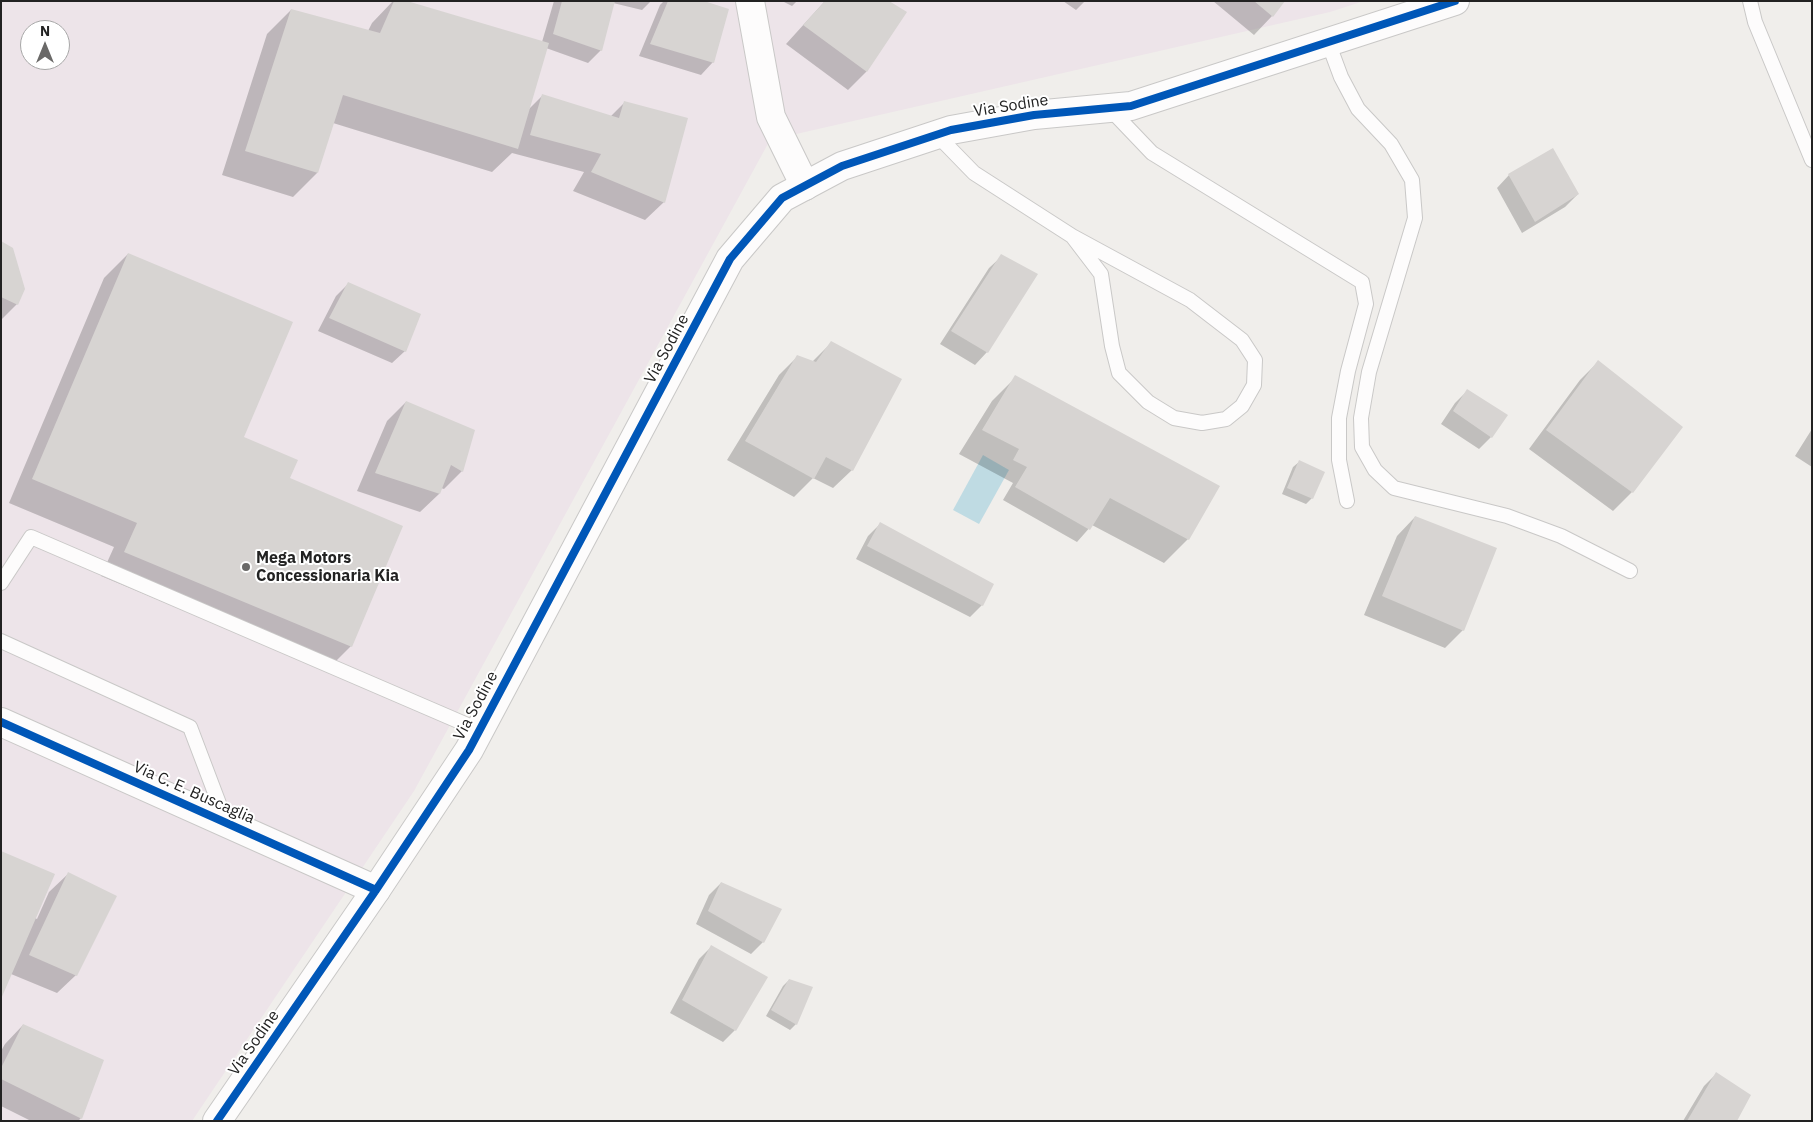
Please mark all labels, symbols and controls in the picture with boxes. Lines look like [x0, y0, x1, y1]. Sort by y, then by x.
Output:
north arrow [20, 20, 70, 70]
text: N [40, 22, 50, 40]
street label: Via Sodine [972, 91, 1050, 121]
street label: Via Sodine [641, 311, 693, 387]
place label: Mega Motors Concessionaria Kia [256, 548, 399, 586]
marker: Mega Motors Concessionaria Kia [240, 561, 252, 573]
street label: Via Sodine [450, 668, 502, 744]
street label: Via C. E. Buscaglia [130, 758, 258, 828]
street label: Via Sodine [224, 1007, 284, 1079]

